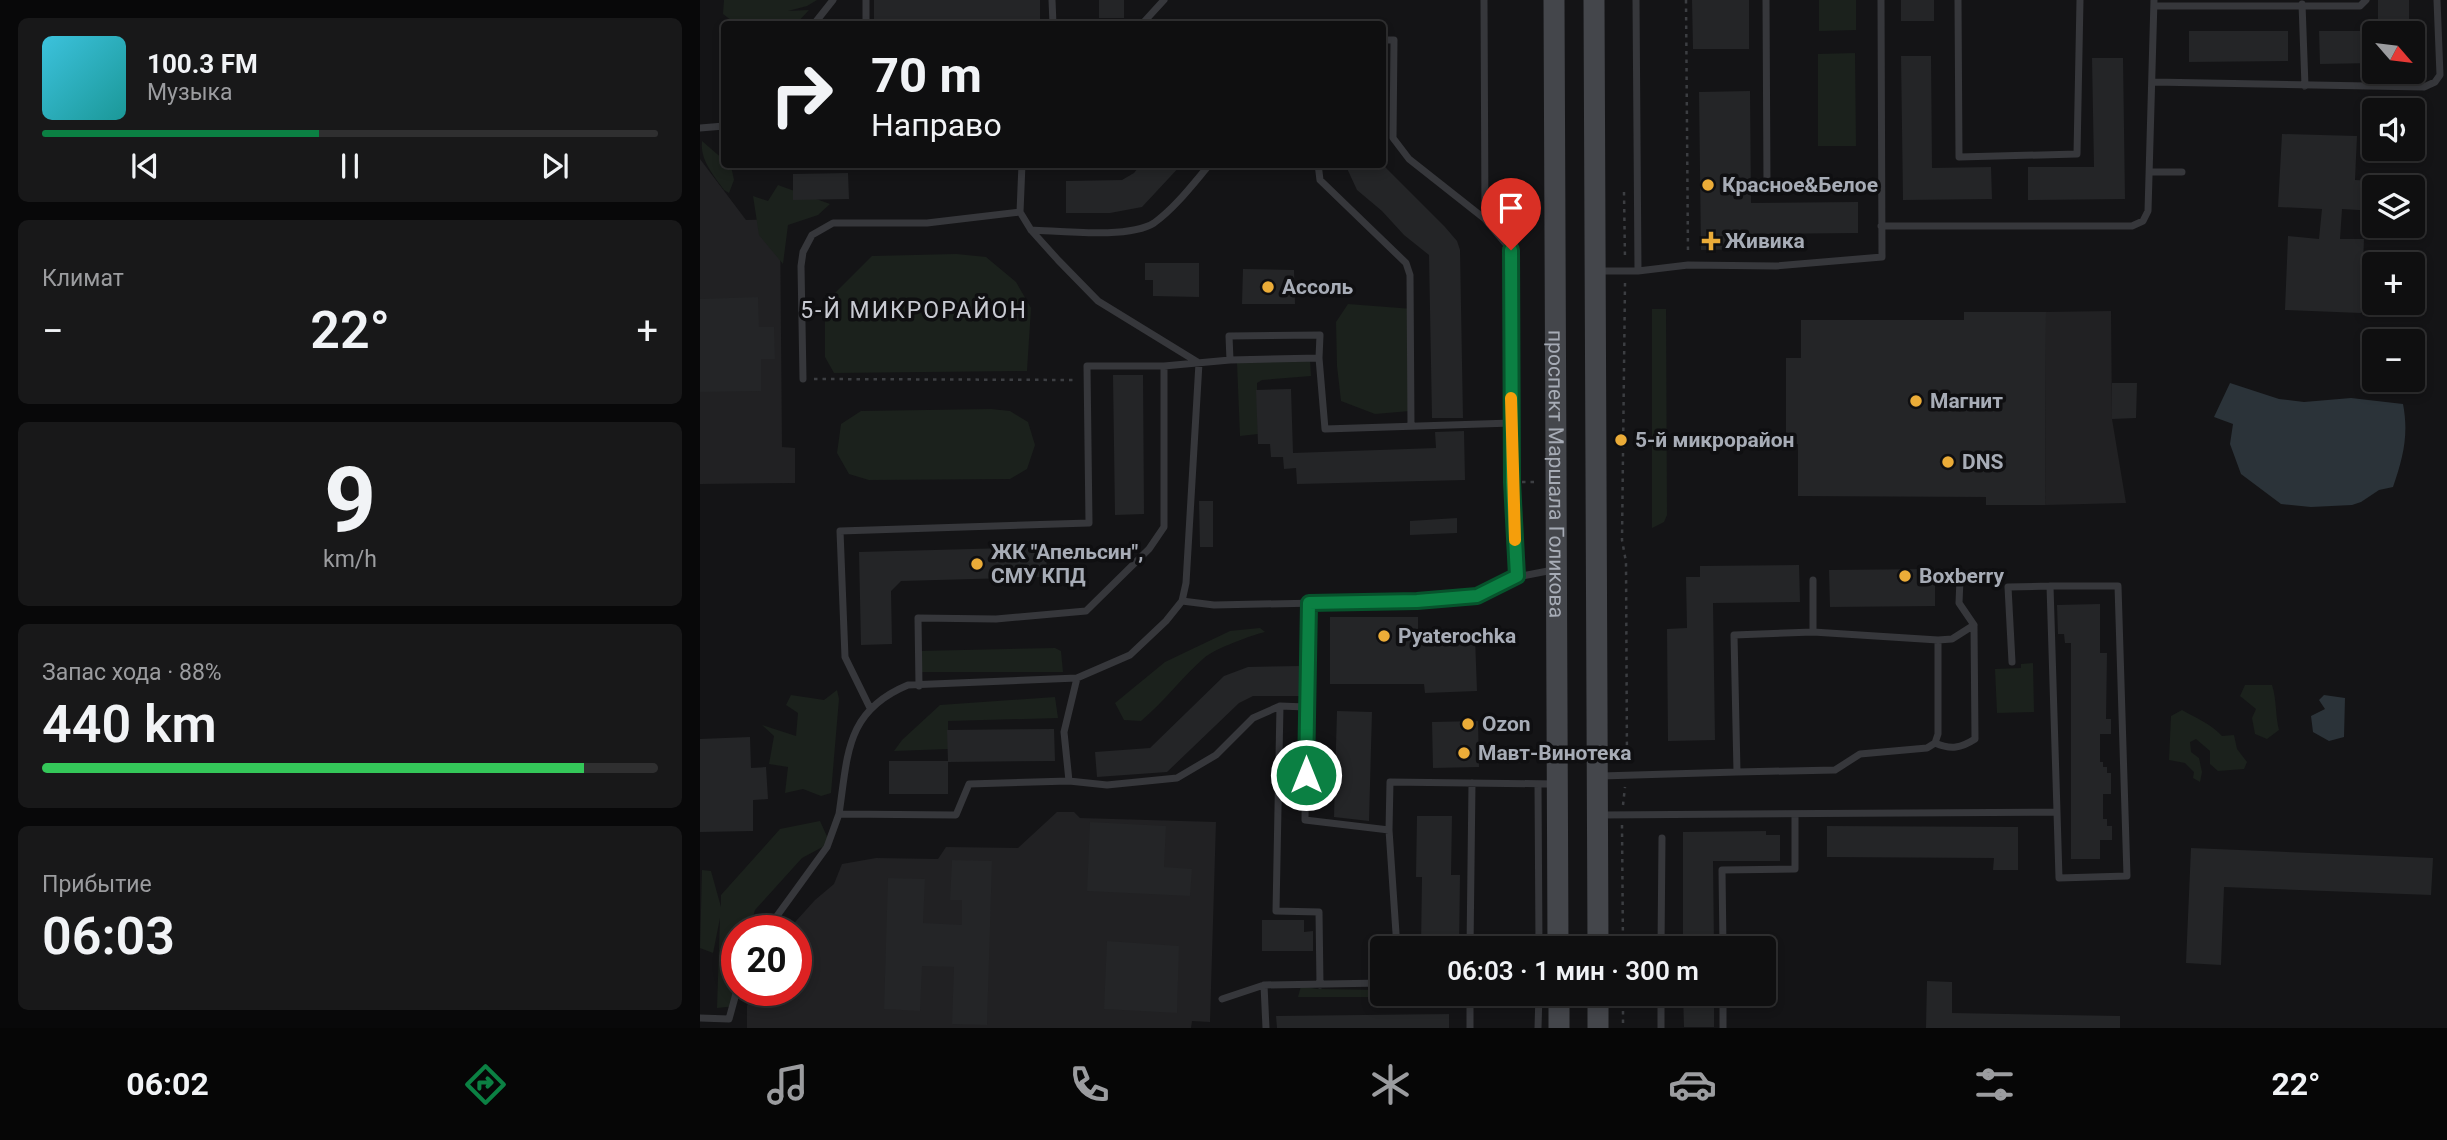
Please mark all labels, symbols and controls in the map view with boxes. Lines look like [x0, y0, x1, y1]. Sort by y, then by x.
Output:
north arrow [2362, 21, 2426, 84]
map controls [2362, 21, 2425, 392]
text: 70 m [871, 47, 982, 104]
text: 100.3 FM [147, 49, 258, 79]
icon: right [756, 49, 847, 140]
text: Музыка [147, 79, 232, 106]
button: sound [2362, 98, 2425, 161]
text: Направо [871, 106, 1002, 144]
icon: previous [126, 147, 164, 185]
icon: pause [331, 147, 369, 185]
icon: next [536, 147, 574, 185]
place label: Красное&Белое [1722, 173, 1878, 197]
button: layers [2362, 175, 2425, 238]
marker: Красное&Белое [1700, 177, 1716, 193]
pin [1481, 178, 1541, 250]
icon: arrive [1492, 189, 1530, 227]
place label: Живика [1725, 229, 1805, 253]
marker: Живика [1703, 233, 1719, 249]
button: + [2362, 252, 2425, 315]
text: Климат [42, 265, 124, 292]
place label: Ассоль [1282, 275, 1354, 299]
marker: Ассоль [1260, 279, 1276, 295]
district label: 5-Й МИКРОРАЙОН [800, 296, 1028, 324]
text: 22° [310, 300, 390, 361]
text: − [42, 309, 64, 353]
text: + [636, 309, 658, 353]
button: − [2362, 329, 2425, 392]
street label: проспект Маршала Голикова [1543, 330, 1569, 618]
place label: Магнит [1930, 389, 2003, 413]
marker: Магнит [1908, 393, 1924, 409]
place label: 5-й микрорайон [1635, 428, 1794, 452]
marker: 5-й микрорайон [1613, 432, 1629, 448]
text: 9 [324, 447, 376, 553]
place label: DNS [1962, 450, 2003, 474]
marker: DNS [1940, 454, 1956, 470]
place label: ЖК "Апельсин", СМУ КПД [991, 540, 1143, 588]
text: km/h [323, 546, 377, 573]
marker: ЖК "Апельсин", СМУ КПД [969, 556, 985, 572]
place label: Boxberry [1919, 564, 2004, 588]
marker: Boxberry [1897, 568, 1913, 584]
place label: Pyaterochka [1398, 624, 1516, 648]
marker: Pyaterochka [1376, 628, 1392, 644]
text: Запас хода · 88% [42, 659, 222, 686]
text: 440 km [42, 694, 217, 755]
place label: Ozon [1482, 712, 1531, 736]
marker: Ozon [1460, 716, 1476, 732]
position arrow [1269, 738, 1343, 812]
place label: Мавт-Винотека [1478, 741, 1632, 765]
marker: Мавт-Винотека [1456, 745, 1472, 761]
text: Прибытие [42, 871, 152, 898]
text: 06:03 [42, 906, 175, 967]
speed limit sign: 20 [721, 915, 812, 1006]
text: 06:03 · 1 мин · 300 m [1447, 956, 1699, 986]
icon: directions [461, 1060, 510, 1109]
icon: music [763, 1060, 812, 1109]
icon: phone [1065, 1060, 1114, 1109]
icon: climate [1366, 1060, 1415, 1109]
icon: car [1668, 1060, 1717, 1109]
icon: filters [1970, 1060, 2019, 1109]
text: 06:02 [126, 1065, 209, 1103]
text: 22° [2271, 1065, 2321, 1103]

